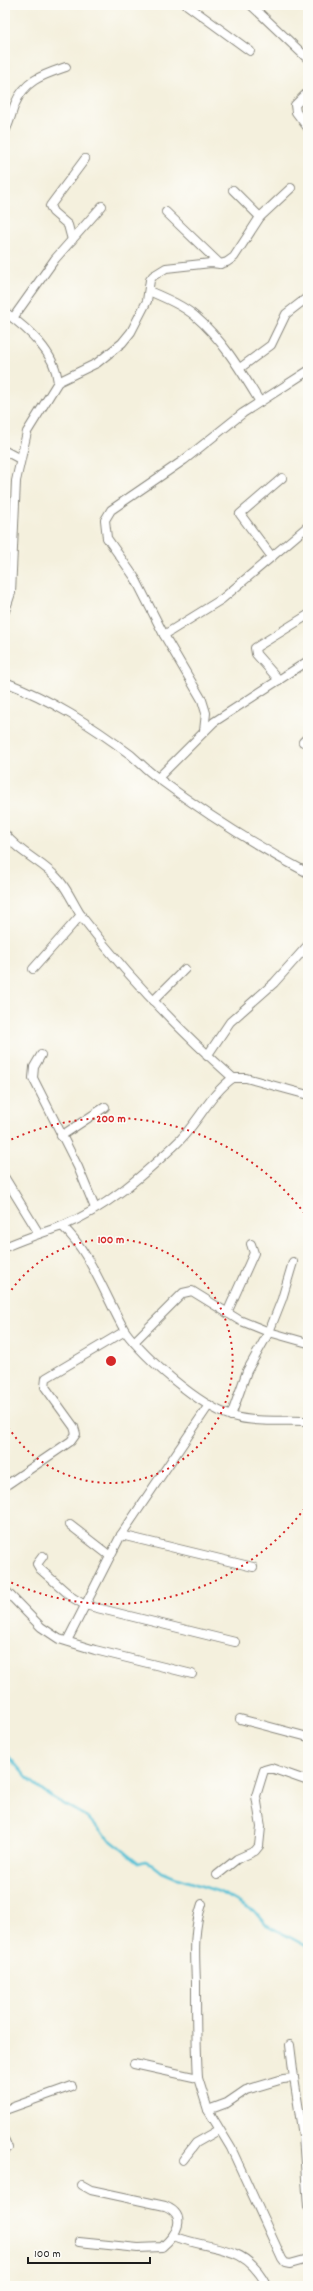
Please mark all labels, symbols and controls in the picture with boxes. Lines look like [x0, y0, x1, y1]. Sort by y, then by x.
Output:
text: 200 m [96, 1111, 126, 1128]
text: 100 m [98, 1232, 124, 1249]
centre of rings [104, 1354, 118, 1368]
scale bar [28, 2239, 150, 2265]
text: 100 m [34, 2246, 61, 2263]

